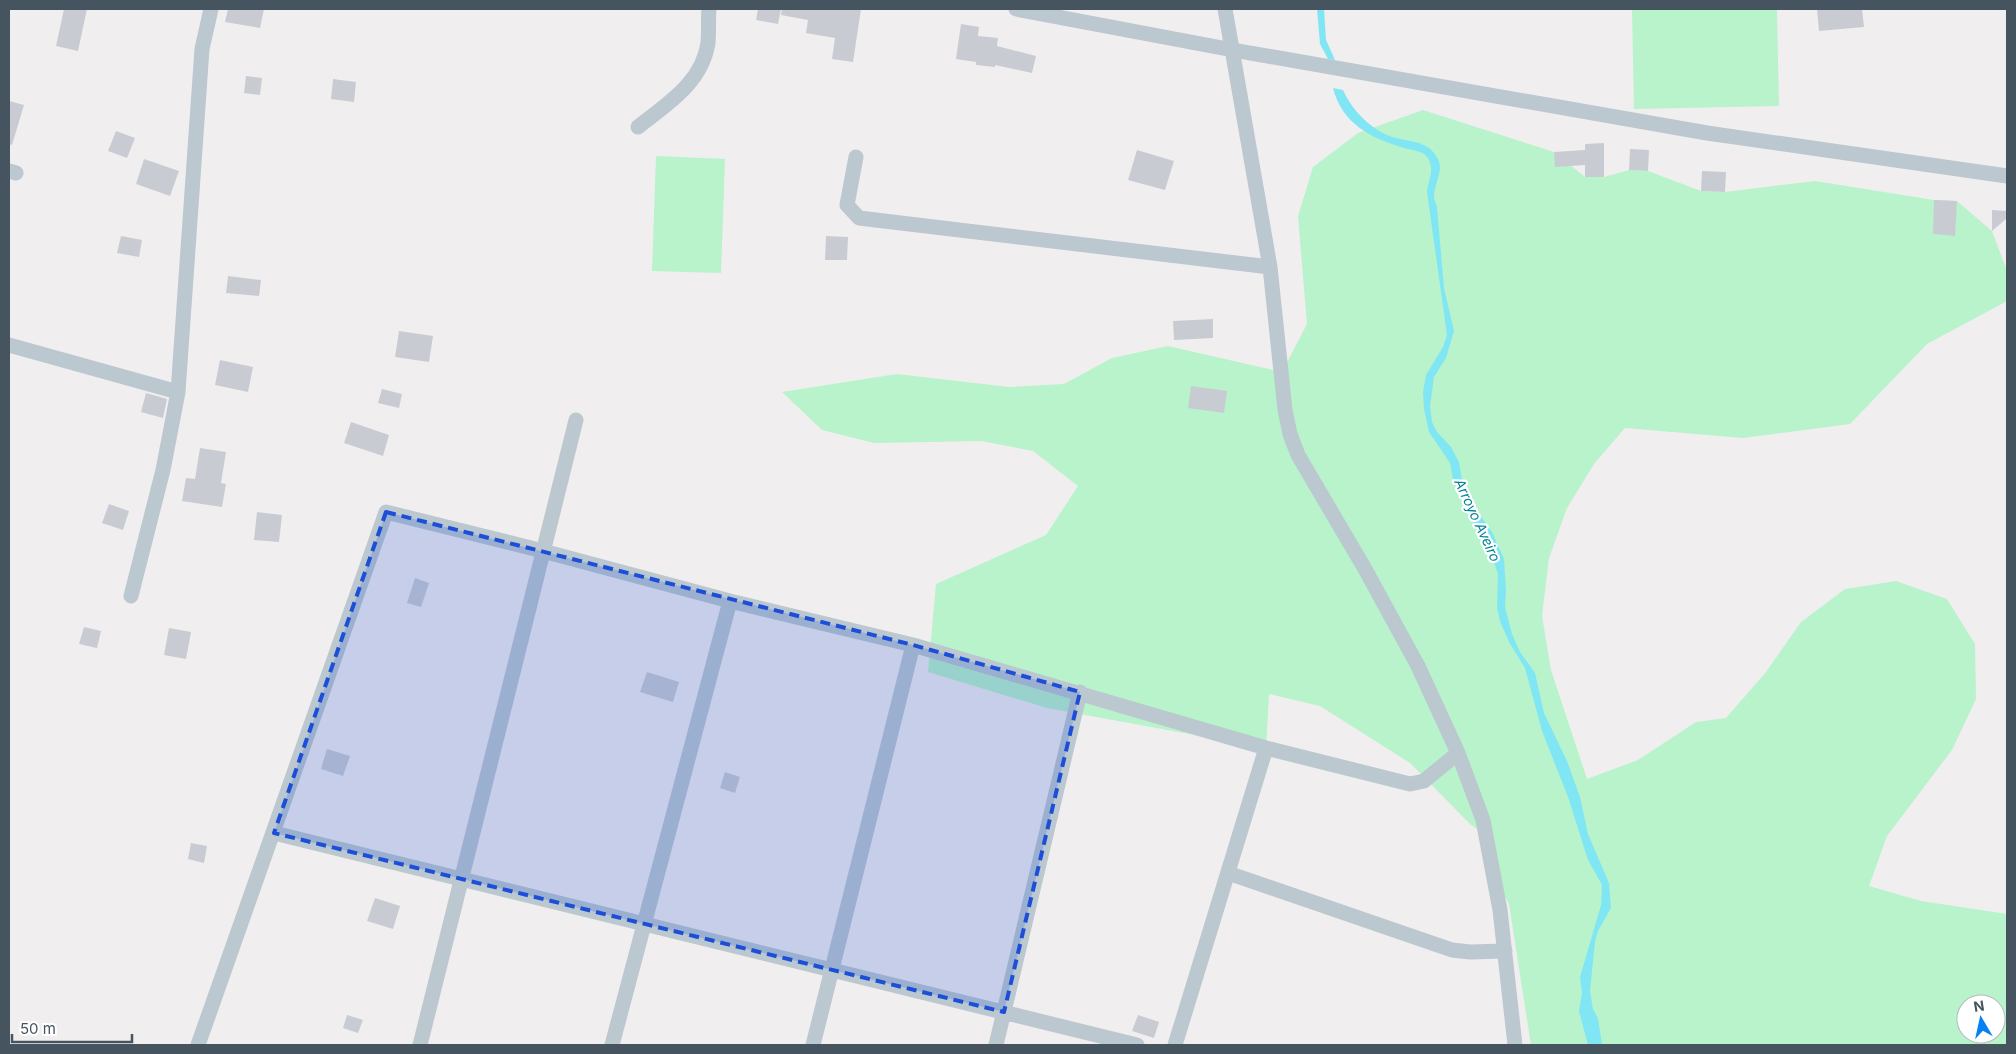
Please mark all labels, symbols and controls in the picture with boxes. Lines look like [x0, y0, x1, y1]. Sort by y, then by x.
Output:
water label: Arroyo Aveiro [1451, 475, 1505, 564]
north arrow [1956, 994, 2006, 1044]
text: N [1972, 996, 1985, 1015]
scale bar [12, 1012, 132, 1044]
text: 50 m [20, 1019, 56, 1038]

